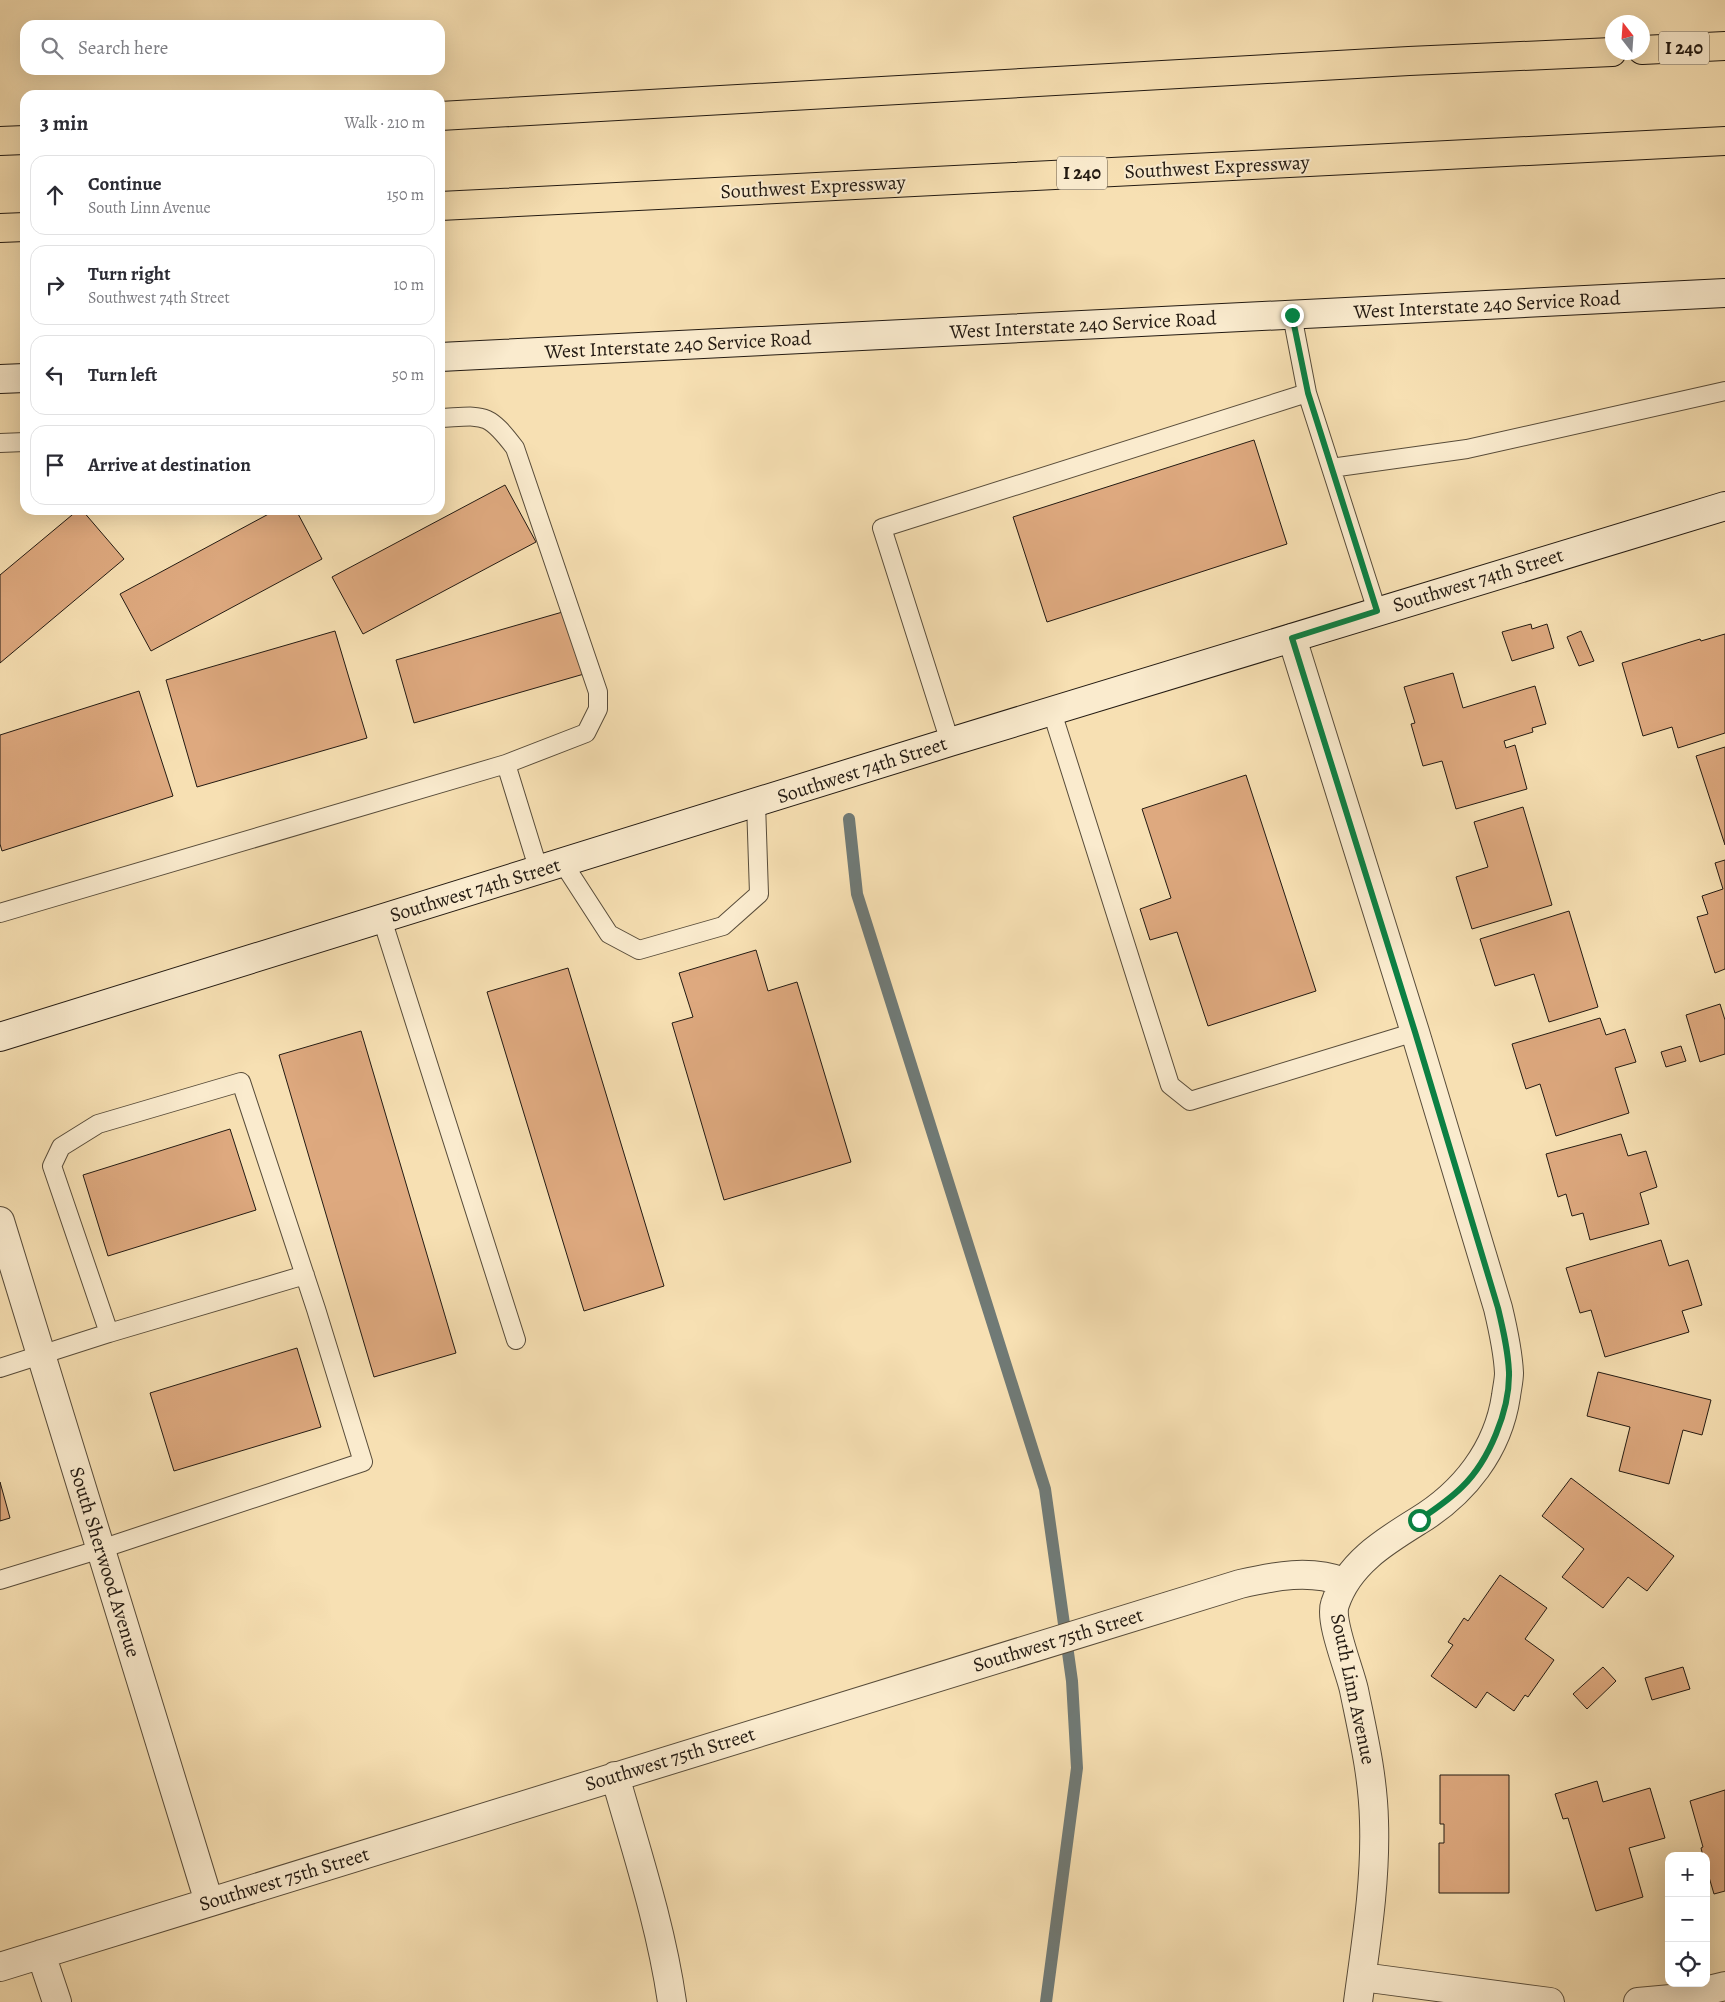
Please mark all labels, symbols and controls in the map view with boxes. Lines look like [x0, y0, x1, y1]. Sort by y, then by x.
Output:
north arrow [1605, 15, 1650, 60]
search box [20, 20, 445, 75]
road number: I 240 [1659, 32, 1709, 64]
icon: search [38, 34, 66, 62]
text: Search here [78, 35, 168, 61]
text: 3 min [40, 109, 88, 137]
text: Walk · 210 m [344, 112, 425, 134]
street label: Southwest Expressway [1124, 149, 1311, 185]
road number: I 240 [1057, 156, 1107, 190]
street label: Southwest Expressway [720, 169, 907, 205]
text: Continue [88, 171, 162, 197]
icon: ahead [41, 181, 69, 209]
text: 150 m [387, 184, 424, 206]
text: South Linn Avenue [88, 197, 211, 219]
text: Turn right [88, 261, 170, 287]
icon: right [41, 271, 69, 299]
text: 10 m [394, 274, 424, 296]
street label: West Interstate 240 Service Road [1352, 285, 1621, 326]
text: Southwest 74th Street [88, 287, 230, 309]
route end [1281, 304, 1304, 327]
street label: West Interstate 240 Service Road [948, 305, 1217, 346]
street label: West Interstate 240 Service Road [543, 325, 812, 366]
icon: left [41, 361, 69, 389]
text: Turn left [88, 362, 157, 388]
text: 50 m [392, 364, 424, 386]
icon: arrive [41, 451, 69, 479]
text: Arrive at destination [88, 452, 251, 478]
street label: Southwest 74th Street [1389, 541, 1567, 619]
street label: Southwest 74th Street [774, 730, 951, 810]
street label: Southwest 74th Street [386, 851, 564, 929]
street label: South Sherwood Avenue [63, 1463, 147, 1661]
route start [1408, 1509, 1431, 1532]
street label: Southwest 75th Street [970, 1601, 1147, 1679]
street label: South Linn Avenue [1324, 1611, 1382, 1767]
street label: Southwest 75th Street [582, 1720, 759, 1798]
street label: Southwest 75th Street [196, 1840, 373, 1918]
map controls [1665, 1852, 1710, 1987]
button: + [1665, 1852, 1710, 1897]
button: − [1665, 1897, 1710, 1942]
button: locate [1665, 1942, 1710, 1987]

